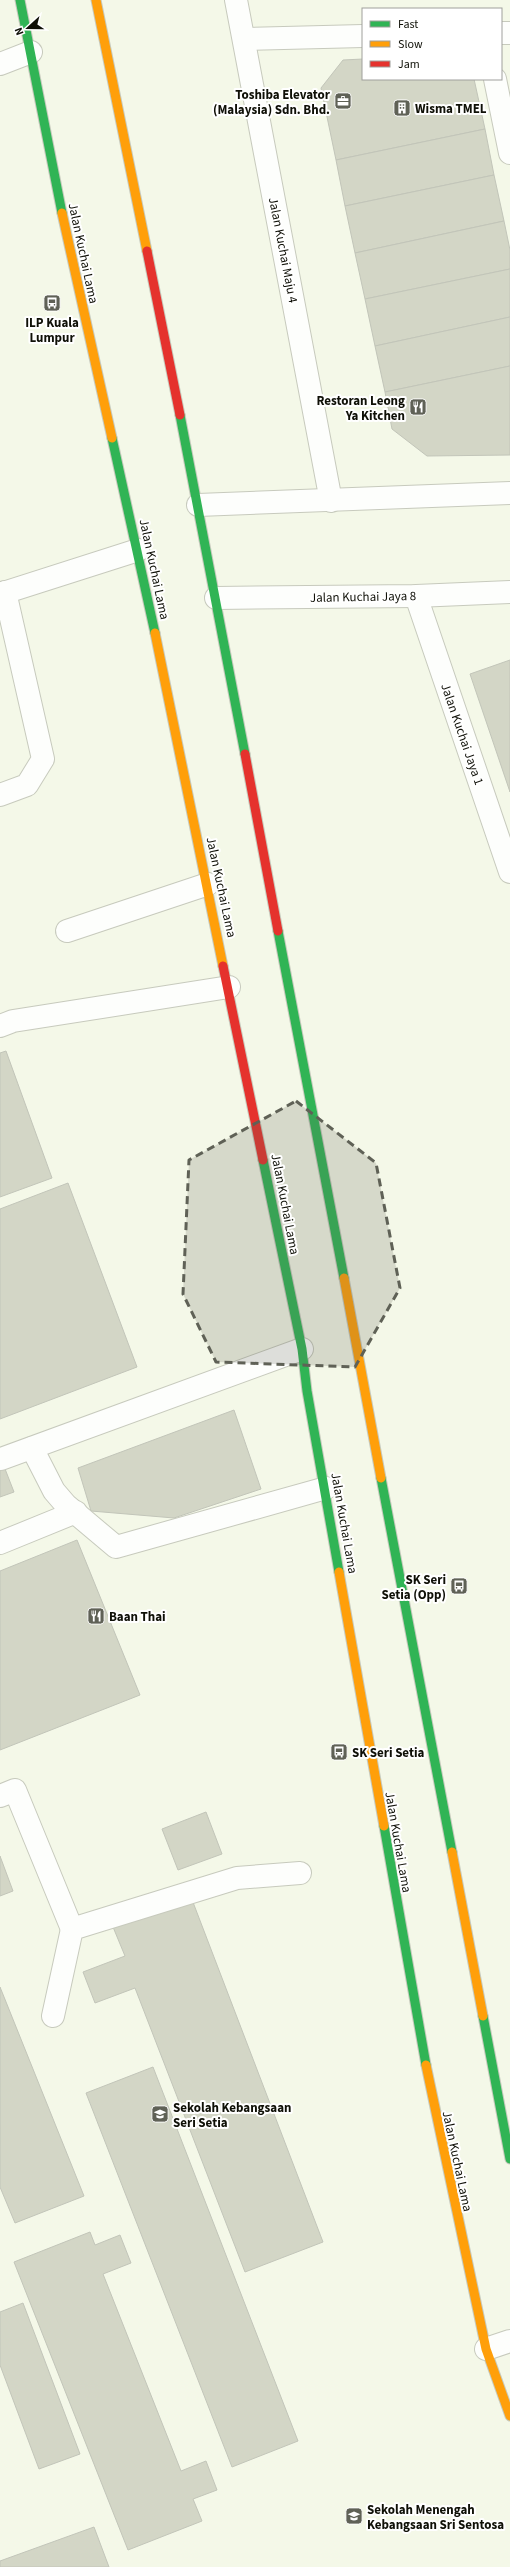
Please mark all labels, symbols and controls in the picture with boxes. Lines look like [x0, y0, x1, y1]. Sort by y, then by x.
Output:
north arrow [8, 8, 48, 48]
legend [362, 8, 502, 80]
text: Fast [398, 16, 418, 33]
text: N [11, 25, 27, 38]
text: Slow [398, 36, 423, 53]
text: Jam [398, 56, 420, 73]
place label: Toshiba Elevator (Malaysia) Sdn. Bhd. [213, 86, 331, 119]
office icon: Toshiba Elevator (Malaysia) Sdn. Bhd. [333, 91, 353, 111]
building icon: Wisma TMEL [392, 98, 412, 118]
place label: Wisma TMEL [415, 100, 487, 118]
street label: Jalan Kuchai Maju 4 [264, 196, 302, 305]
street label: Jalan Kuchai Lama [64, 201, 102, 305]
bus stop icon: ILP Kuala Lumpur [42, 293, 62, 313]
place label: ILP Kuala Lumpur [25, 314, 79, 347]
place label: Restoran Leong Ya Kitchen [316, 392, 405, 425]
restaurant icon: Restoran Leong Ya Kitchen [408, 397, 428, 417]
street label: Jalan Kuchai Lama [135, 517, 173, 621]
street label: Jalan Kuchai Jaya 8 [310, 587, 416, 607]
street label: Jalan Kuchai Jaya 1 [436, 681, 488, 788]
street label: Jalan Kuchai Lama [202, 835, 240, 939]
street label: Jalan Kuchai Lama [266, 1152, 304, 1256]
street label: Jalan Kuchai Lama [326, 1471, 362, 1575]
place label: SK Seri Setia (Opp) [381, 1571, 446, 1604]
bus stop icon: SK Seri Setia (Opp) [449, 1576, 469, 1596]
restaurant icon: Baan Thai [86, 1606, 106, 1626]
place label: Baan Thai [109, 1608, 166, 1626]
bus stop icon: SK Seri Setia [329, 1742, 349, 1762]
place label: SK Seri Setia [352, 1744, 425, 1762]
street label: Jalan Kuchai Lama [380, 1790, 416, 1894]
place label: Sekolah Kebangsaan Seri Setia [173, 2099, 291, 2132]
school or university icon: Sekolah Kebangsaan Seri Setia [150, 2104, 170, 2124]
street label: Jalan Kuchai Lama [438, 2109, 476, 2213]
place label: Sekolah Menengah Kebangsaan Sri Sentosa [367, 2501, 504, 2534]
school or university icon: Sekolah Menengah Kebangsaan Sri Sentosa [344, 2506, 364, 2526]

